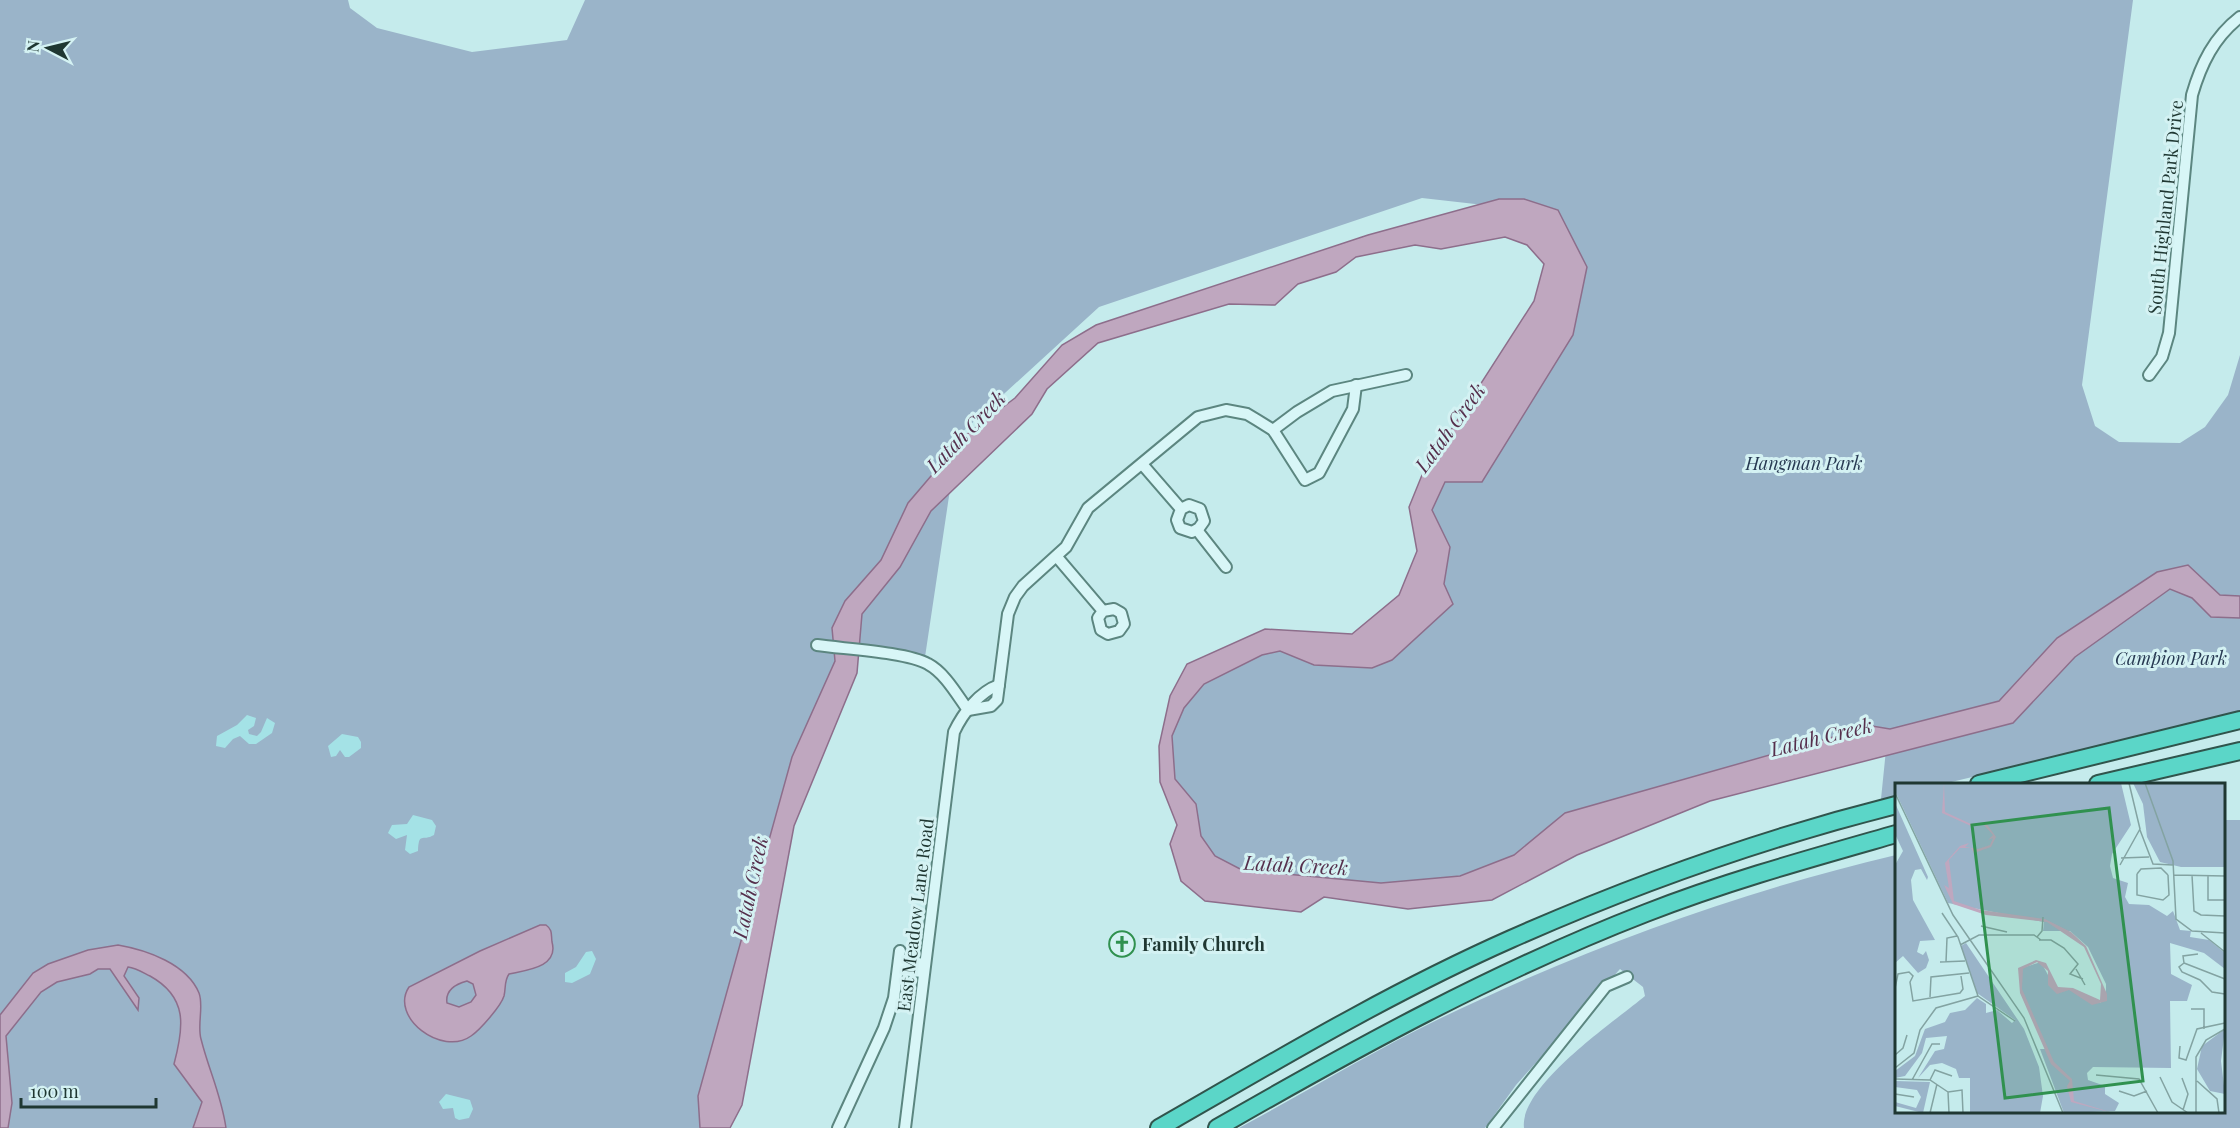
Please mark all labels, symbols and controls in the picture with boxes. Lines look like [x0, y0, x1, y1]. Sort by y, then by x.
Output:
north arrow [18, 18, 78, 78]
text: N [21, 39, 44, 53]
street label: South Highland Park Drive [2142, 99, 2188, 315]
water label: Latah Creek [1407, 377, 1491, 478]
water label: Latah Creek [918, 384, 1011, 479]
park label: Hangman Park [1745, 451, 1862, 475]
park label: Campion Park [2115, 646, 2227, 670]
water label: Latah Creek [1766, 710, 1875, 762]
inset map [1895, 783, 2225, 1113]
street label: East Meadow Lane Road [891, 816, 939, 1013]
water label: Latah Creek [725, 833, 773, 942]
water label: Latah Creek [1242, 848, 1349, 880]
church icon: Family Church [1107, 929, 1137, 959]
place label: Family Church [1142, 932, 1265, 956]
scale bar [21, 1071, 156, 1109]
text: 100 m [30, 1079, 79, 1103]

